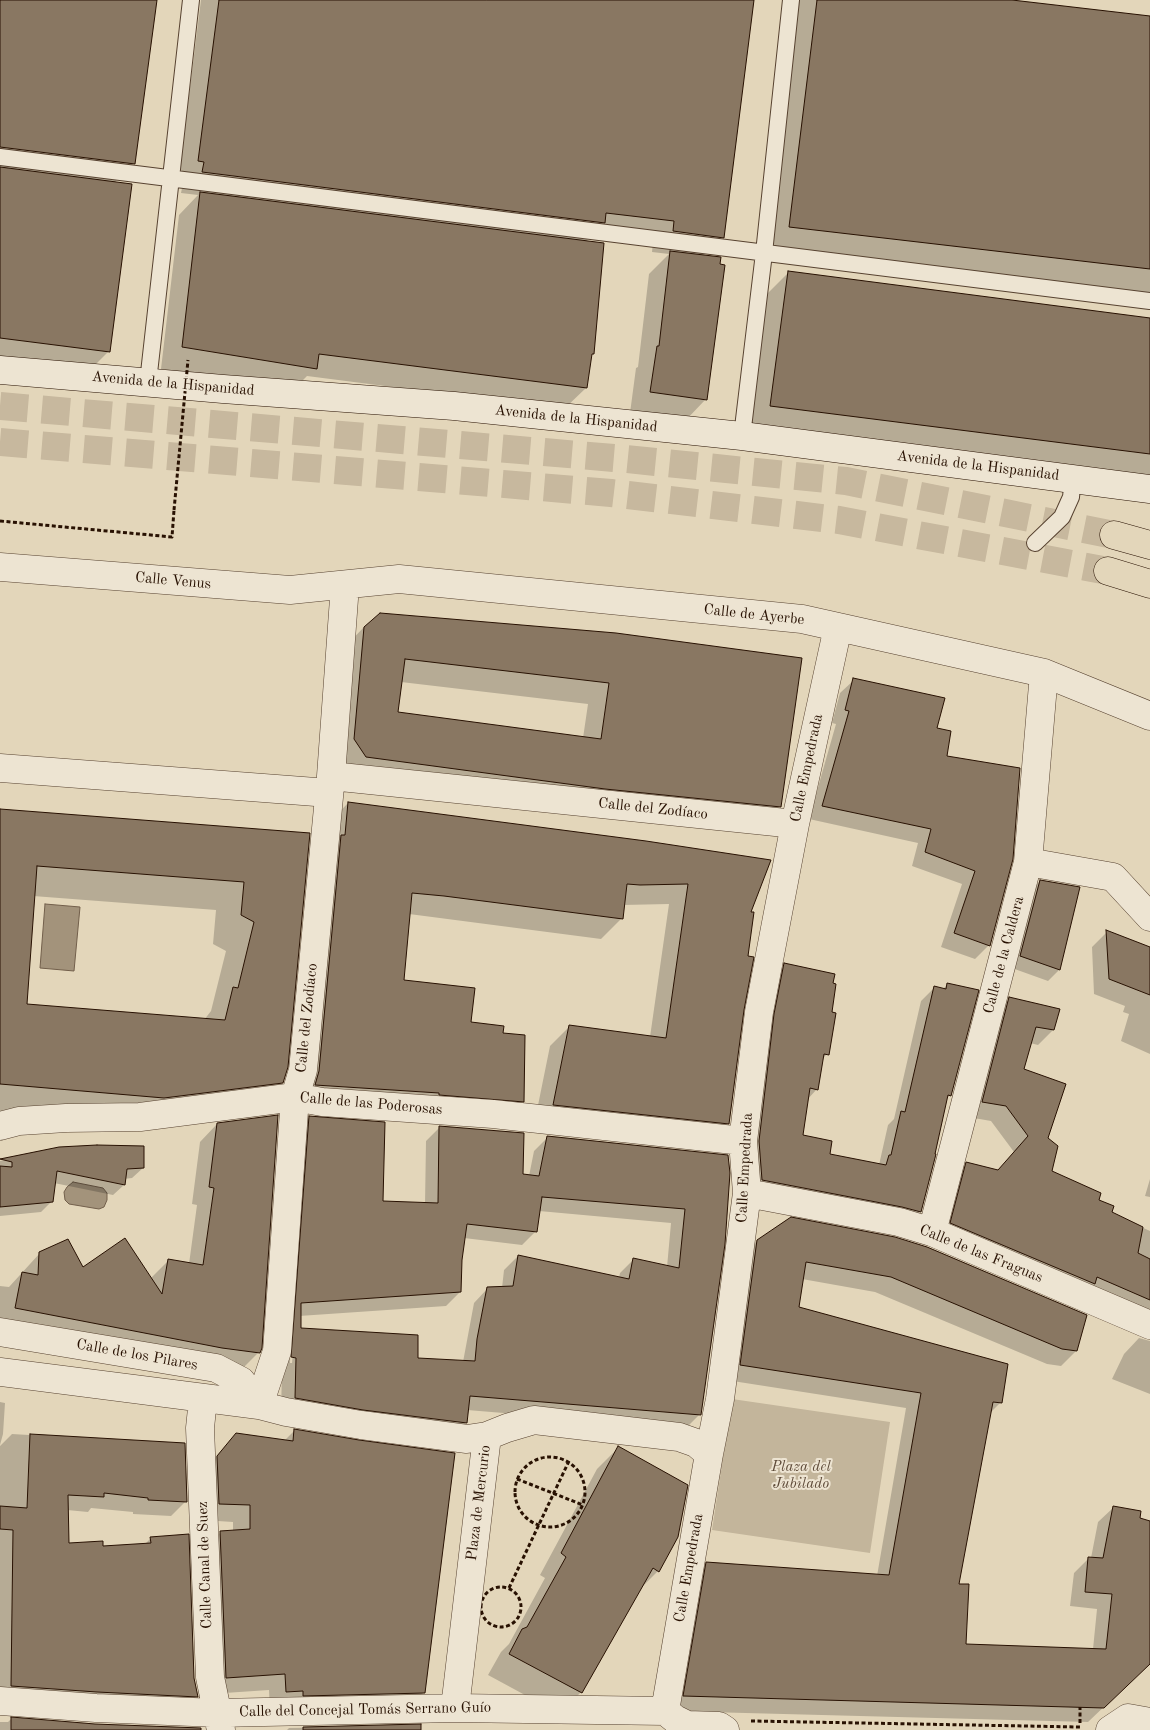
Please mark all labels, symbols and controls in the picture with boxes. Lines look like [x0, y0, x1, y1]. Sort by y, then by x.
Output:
street label: Avenida de la Hispanidad [91, 368, 255, 400]
street label: Avenida de la Hispanidad [494, 401, 658, 437]
street label: Avenida de la Hispanidad [896, 447, 1060, 485]
street label: Calle Venus [134, 569, 212, 593]
street label: Calle de Ayerbe [703, 601, 805, 629]
street label: Calle Empedrada [787, 712, 827, 824]
street label: Calle del Zodíaco [597, 794, 709, 824]
street label: Calle de la Caldera [980, 894, 1028, 1016]
street label: Calle del Zodíaco [292, 962, 322, 1074]
street label: Calle de las Poderosas [299, 1089, 443, 1119]
street label: Calle Empedrada [733, 1112, 757, 1224]
street label: Calle de las Fraguas [917, 1221, 1045, 1287]
street label: Calle de los Pilares [75, 1335, 199, 1375]
street label: Plaza de Mercurio [463, 1444, 495, 1562]
park label: Plaza del Jubilado [771, 1458, 831, 1493]
street label: Calle Canal de Suez [194, 1501, 216, 1629]
street label: Calle Empedrada [671, 1512, 707, 1624]
street label: Calle del Concejal Tomás Serrano Guío [239, 1699, 491, 1721]

